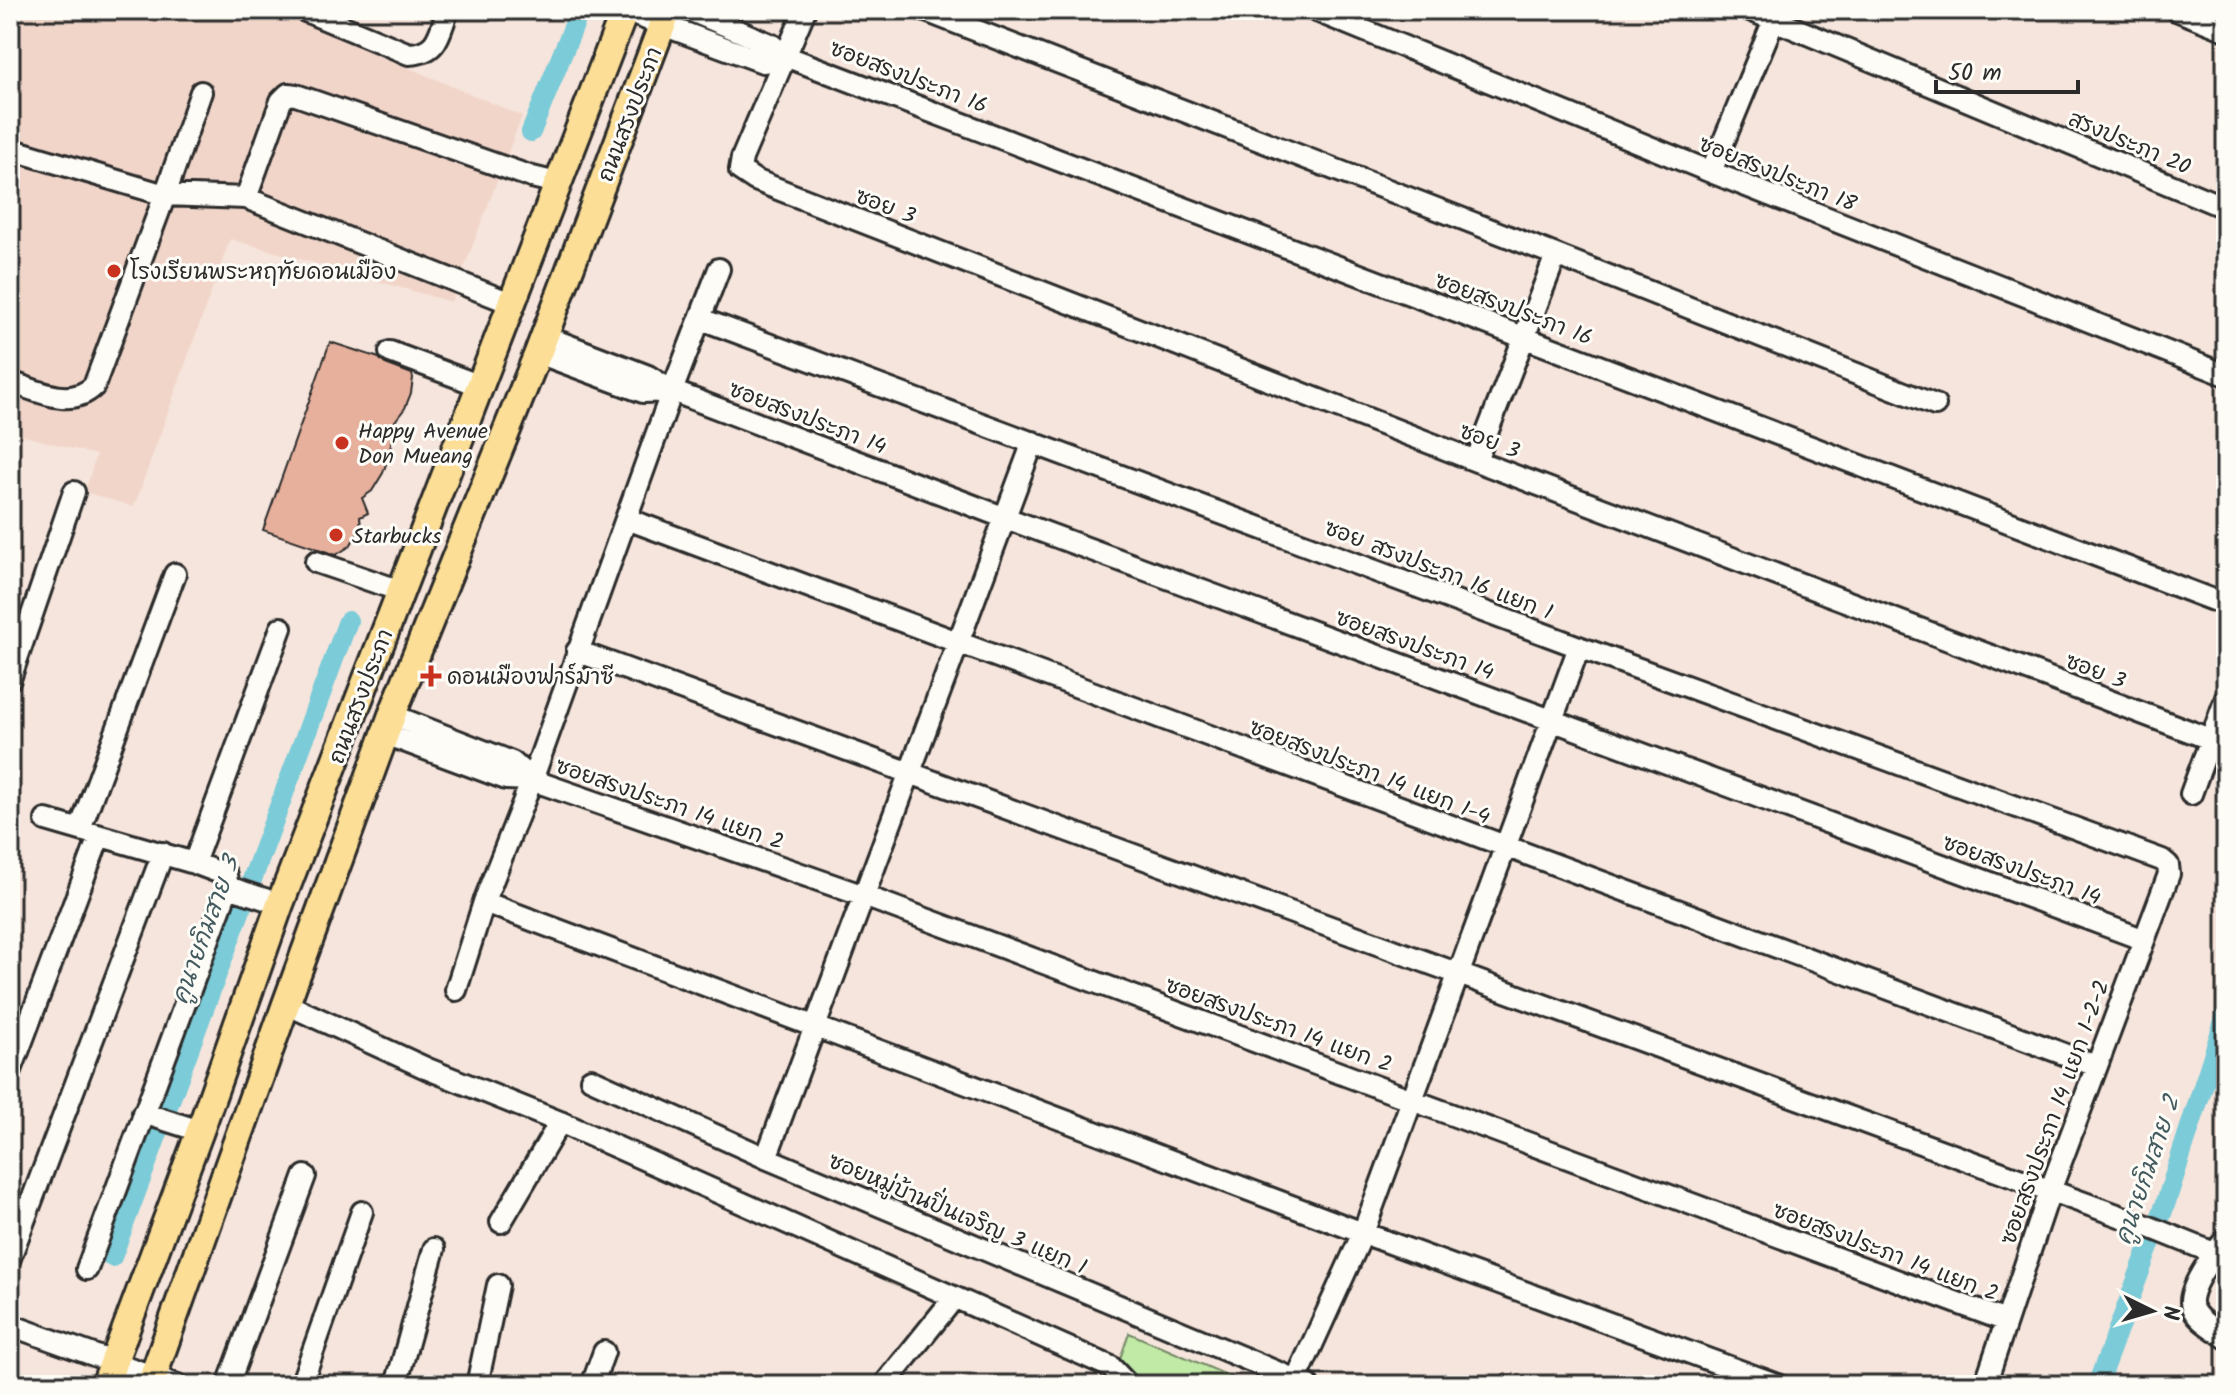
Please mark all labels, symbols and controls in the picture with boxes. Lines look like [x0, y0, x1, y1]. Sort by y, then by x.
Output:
street label: ซอยสรงประภา 16 [824, 32, 992, 125]
street label: ถนนสรงประภา [590, 42, 673, 188]
scale bar [1936, 44, 2078, 94]
text: 50 m [1948, 54, 2002, 93]
street label: สรงประภา 20 [2062, 103, 2196, 186]
street label: ซอยสรงประภา 18 [1693, 128, 1862, 223]
street label: ซอย 3 [850, 180, 921, 235]
place label: โรงเรียนพระหฤทัยดอนเมือง [130, 256, 396, 291]
marker: โรงเรียนพระหฤทัยดอนเมือง [105, 262, 123, 280]
street label: ซอยสรงประภา 16 [1429, 264, 1597, 357]
street label: ซอยสรงประภา 14 [723, 373, 891, 466]
place label: Happy Avenue Don Mueang [358, 415, 488, 475]
street label: ซอย 3 [1454, 415, 1525, 470]
marker: Happy Avenue Don Mueang [333, 434, 351, 452]
street label: ซอย สรงประภา 16 แยก 1 [1319, 512, 1558, 631]
place label: Starbucks [352, 520, 442, 555]
marker: Starbucks [327, 526, 345, 544]
street label: ซอยสรงประภา 14 [1330, 601, 1498, 691]
street label: ถนนสรงประภา [321, 624, 404, 770]
street label: ซอย 3 [2060, 645, 2131, 700]
place label: ดอนเมืองฟาร์มาซี [447, 661, 614, 696]
marker: ดอนเมืองฟาร์มาซี [422, 667, 440, 685]
street label: ซอยสรงประภา 14 แยก 1-4 [1243, 711, 1495, 836]
street label: ซอยสรงประภา 14 แยก 2 [550, 750, 788, 861]
street label: ซอยสรงประภา 14 [1937, 826, 2105, 916]
water label: คูนายกิมสาย 3 [162, 848, 252, 1010]
street label: ซอยสรงประภา 14 แยก 2 [1160, 969, 1397, 1084]
street label: ซอยสรงประภา 14 แยก 1-2-2 [1992, 976, 2121, 1250]
water label: คูนายกิมสาย 2 [2105, 1089, 2193, 1250]
street label: ซอยหมู่บ้านปิ่นเจริญ 3 แยก 1 [822, 1141, 1094, 1286]
street label: ซอยสรงประภา 14 แยก 2 [1767, 1194, 2003, 1313]
north arrow [2112, 1271, 2192, 1351]
text: N [2151, 1304, 2187, 1321]

